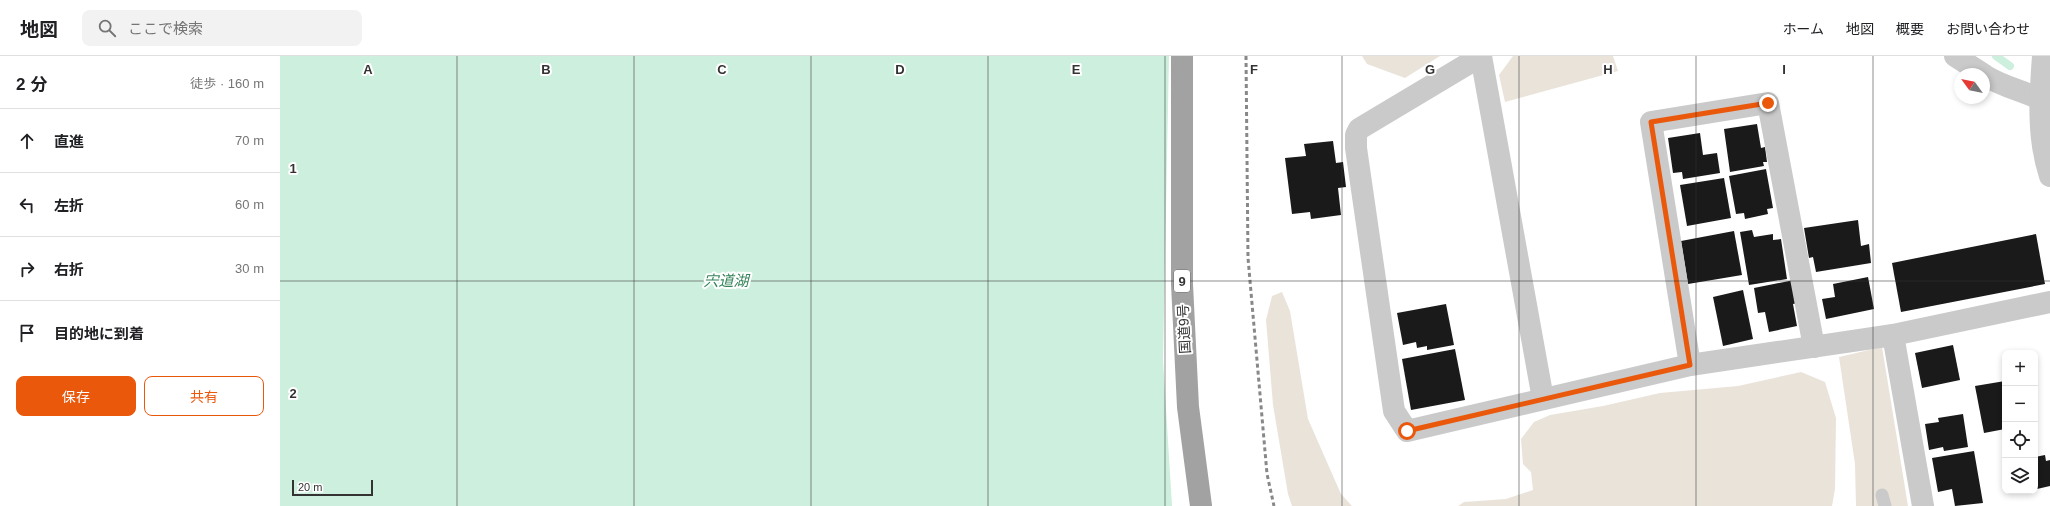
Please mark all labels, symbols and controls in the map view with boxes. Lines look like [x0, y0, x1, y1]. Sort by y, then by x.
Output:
search box [82, 10, 362, 46]
icon: search [96, 17, 118, 39]
text: 地図 [20, 19, 58, 40]
text: ここで検索 [128, 20, 203, 37]
text: ホーム [1782, 21, 1824, 37]
text: 地図 [1846, 21, 1874, 37]
text: 概要 [1896, 21, 1924, 37]
text: お問い合わせ [1946, 21, 2030, 37]
text: A [363, 62, 373, 77]
text: B [541, 62, 551, 77]
text: C [717, 62, 727, 77]
text: D [895, 62, 905, 77]
text: E [1072, 62, 1081, 77]
text: F [1250, 62, 1258, 77]
text: G [1425, 62, 1435, 77]
text: H [1603, 62, 1613, 77]
text: I [1782, 62, 1786, 77]
north arrow [1954, 68, 1990, 104]
text: 2 分 [16, 75, 47, 94]
text: 徒歩 · 160 m [190, 76, 264, 91]
route end [1759, 94, 1777, 112]
icon: ahead [16, 130, 38, 152]
text: 直進 [54, 133, 84, 150]
text: 70 m [235, 133, 264, 148]
text: 1 [289, 161, 297, 176]
icon: left [16, 194, 38, 216]
text: 左折 [54, 197, 84, 214]
text: 60 m [235, 197, 264, 212]
icon: right [16, 258, 38, 280]
text: 右折 [54, 261, 84, 278]
text: 30 m [235, 261, 264, 276]
road number: 9 [1174, 270, 1190, 292]
water label: 宍道湖 [703, 272, 750, 289]
street label: 国道9号 [1175, 304, 1193, 354]
icon: arrive [16, 322, 38, 344]
text: 目的地に到着 [54, 325, 144, 342]
map controls [2002, 350, 2038, 494]
button: + [2002, 350, 2038, 386]
button: 保存 [16, 376, 136, 416]
button: 共有 [144, 376, 264, 416]
text: 2 [289, 386, 297, 401]
button: − [2002, 386, 2038, 422]
route start [1398, 422, 1416, 440]
button: locate [2002, 422, 2038, 458]
button: layers [2002, 458, 2038, 494]
scale bar [292, 478, 373, 497]
text: 20 m [298, 481, 322, 493]

